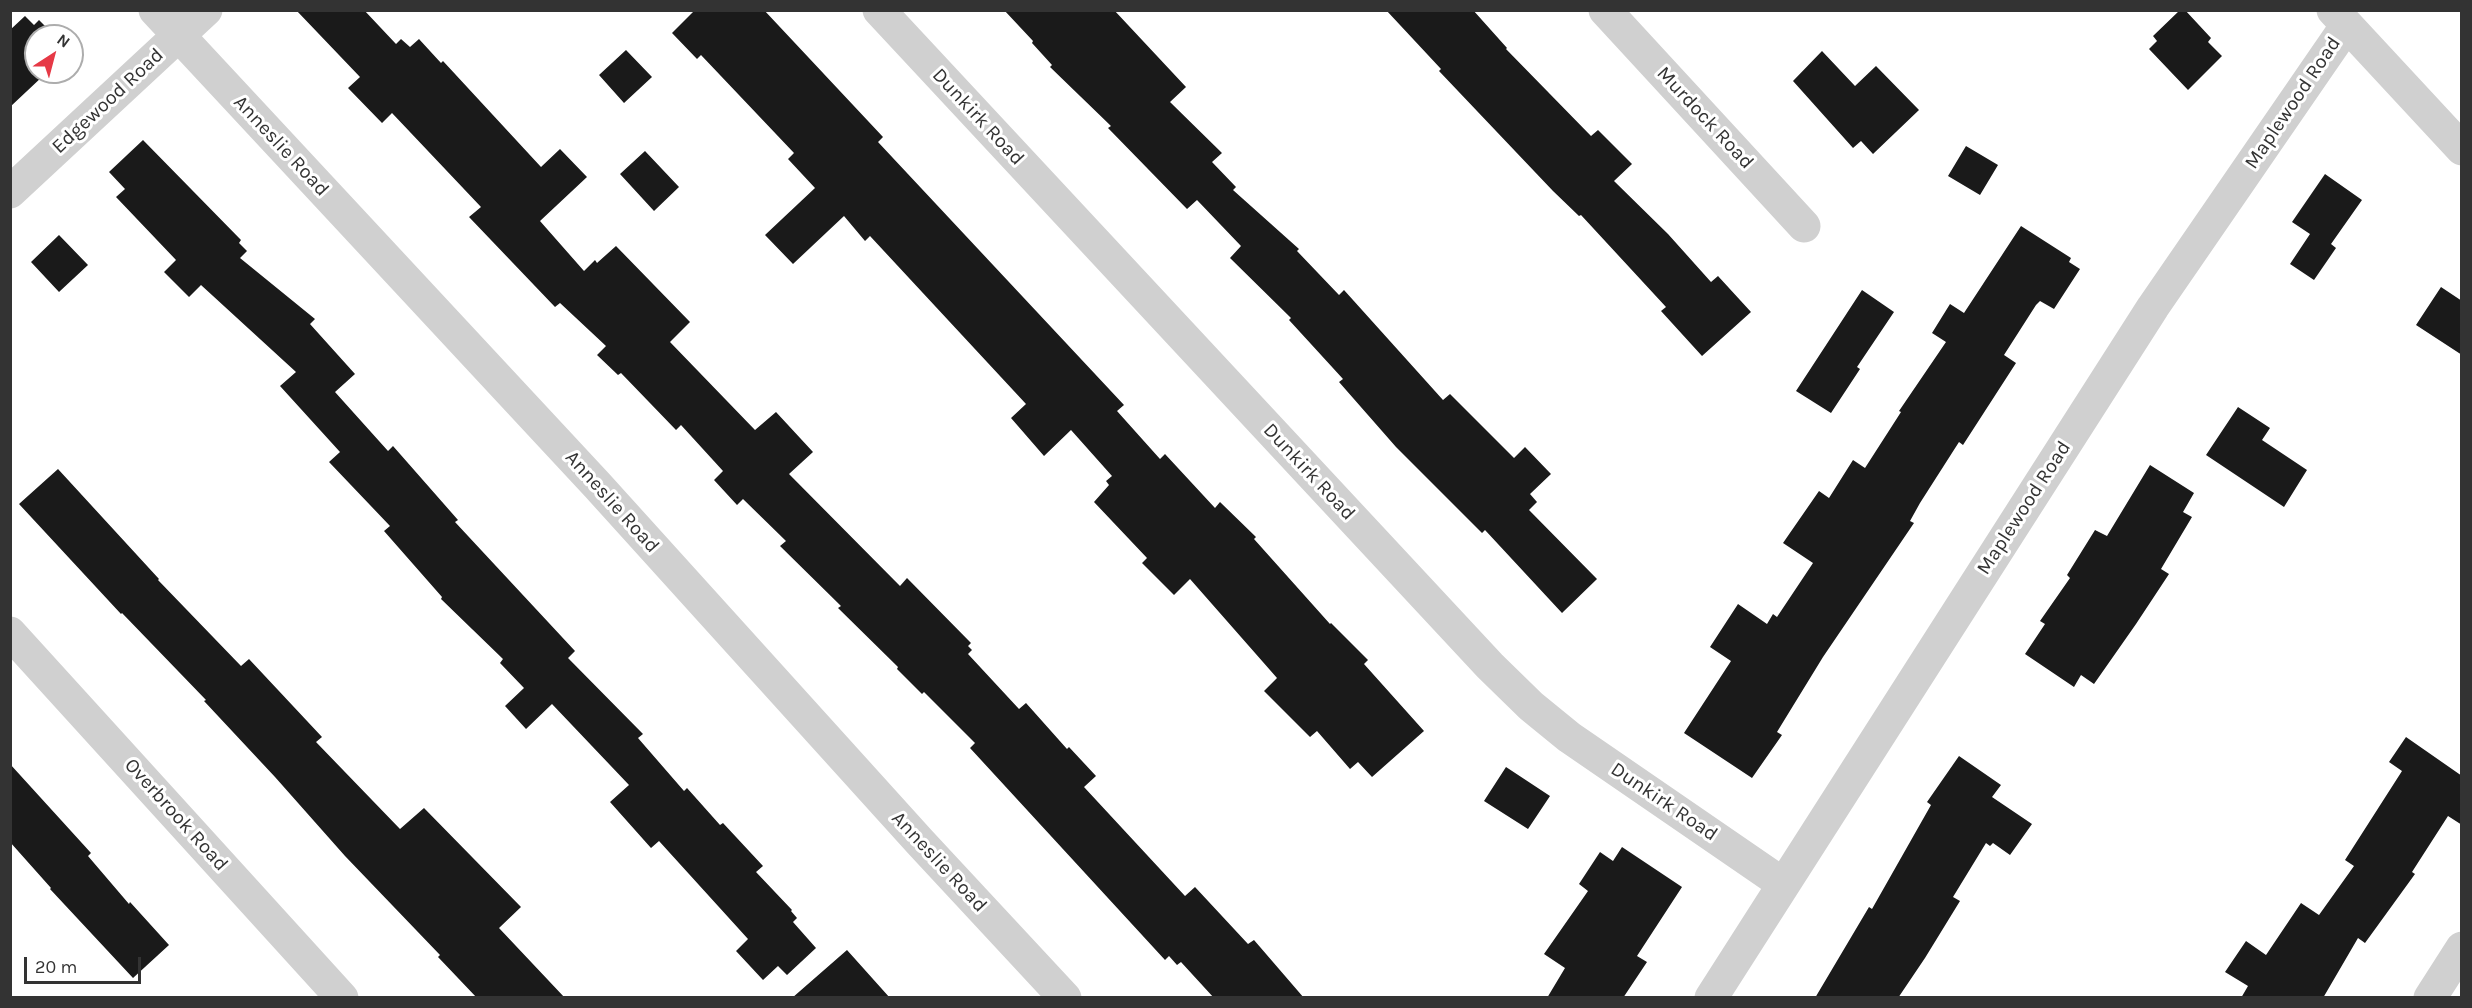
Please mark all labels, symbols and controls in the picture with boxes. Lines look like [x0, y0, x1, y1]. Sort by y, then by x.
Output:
north arrow [24, 24, 84, 84]
text: N [53, 30, 74, 52]
street label: Maplewood Road [2240, 32, 2346, 174]
street label: Edgewood Road [47, 43, 169, 159]
street label: Murdock Road [1651, 62, 1759, 174]
street label: Dunkirk Road [927, 64, 1029, 170]
street label: Anneslie Road [228, 91, 334, 201]
street label: Dunkirk Road [1258, 419, 1360, 525]
street label: Maplewood Road [1972, 437, 2076, 579]
street label: Anneslie Road [560, 446, 664, 558]
street label: Overbrook Road [119, 754, 233, 876]
street label: Dunkirk Road [1606, 757, 1722, 847]
street label: Anneslie Road [886, 807, 992, 917]
scale bar [27, 945, 144, 983]
text: 20 m [35, 956, 77, 978]

